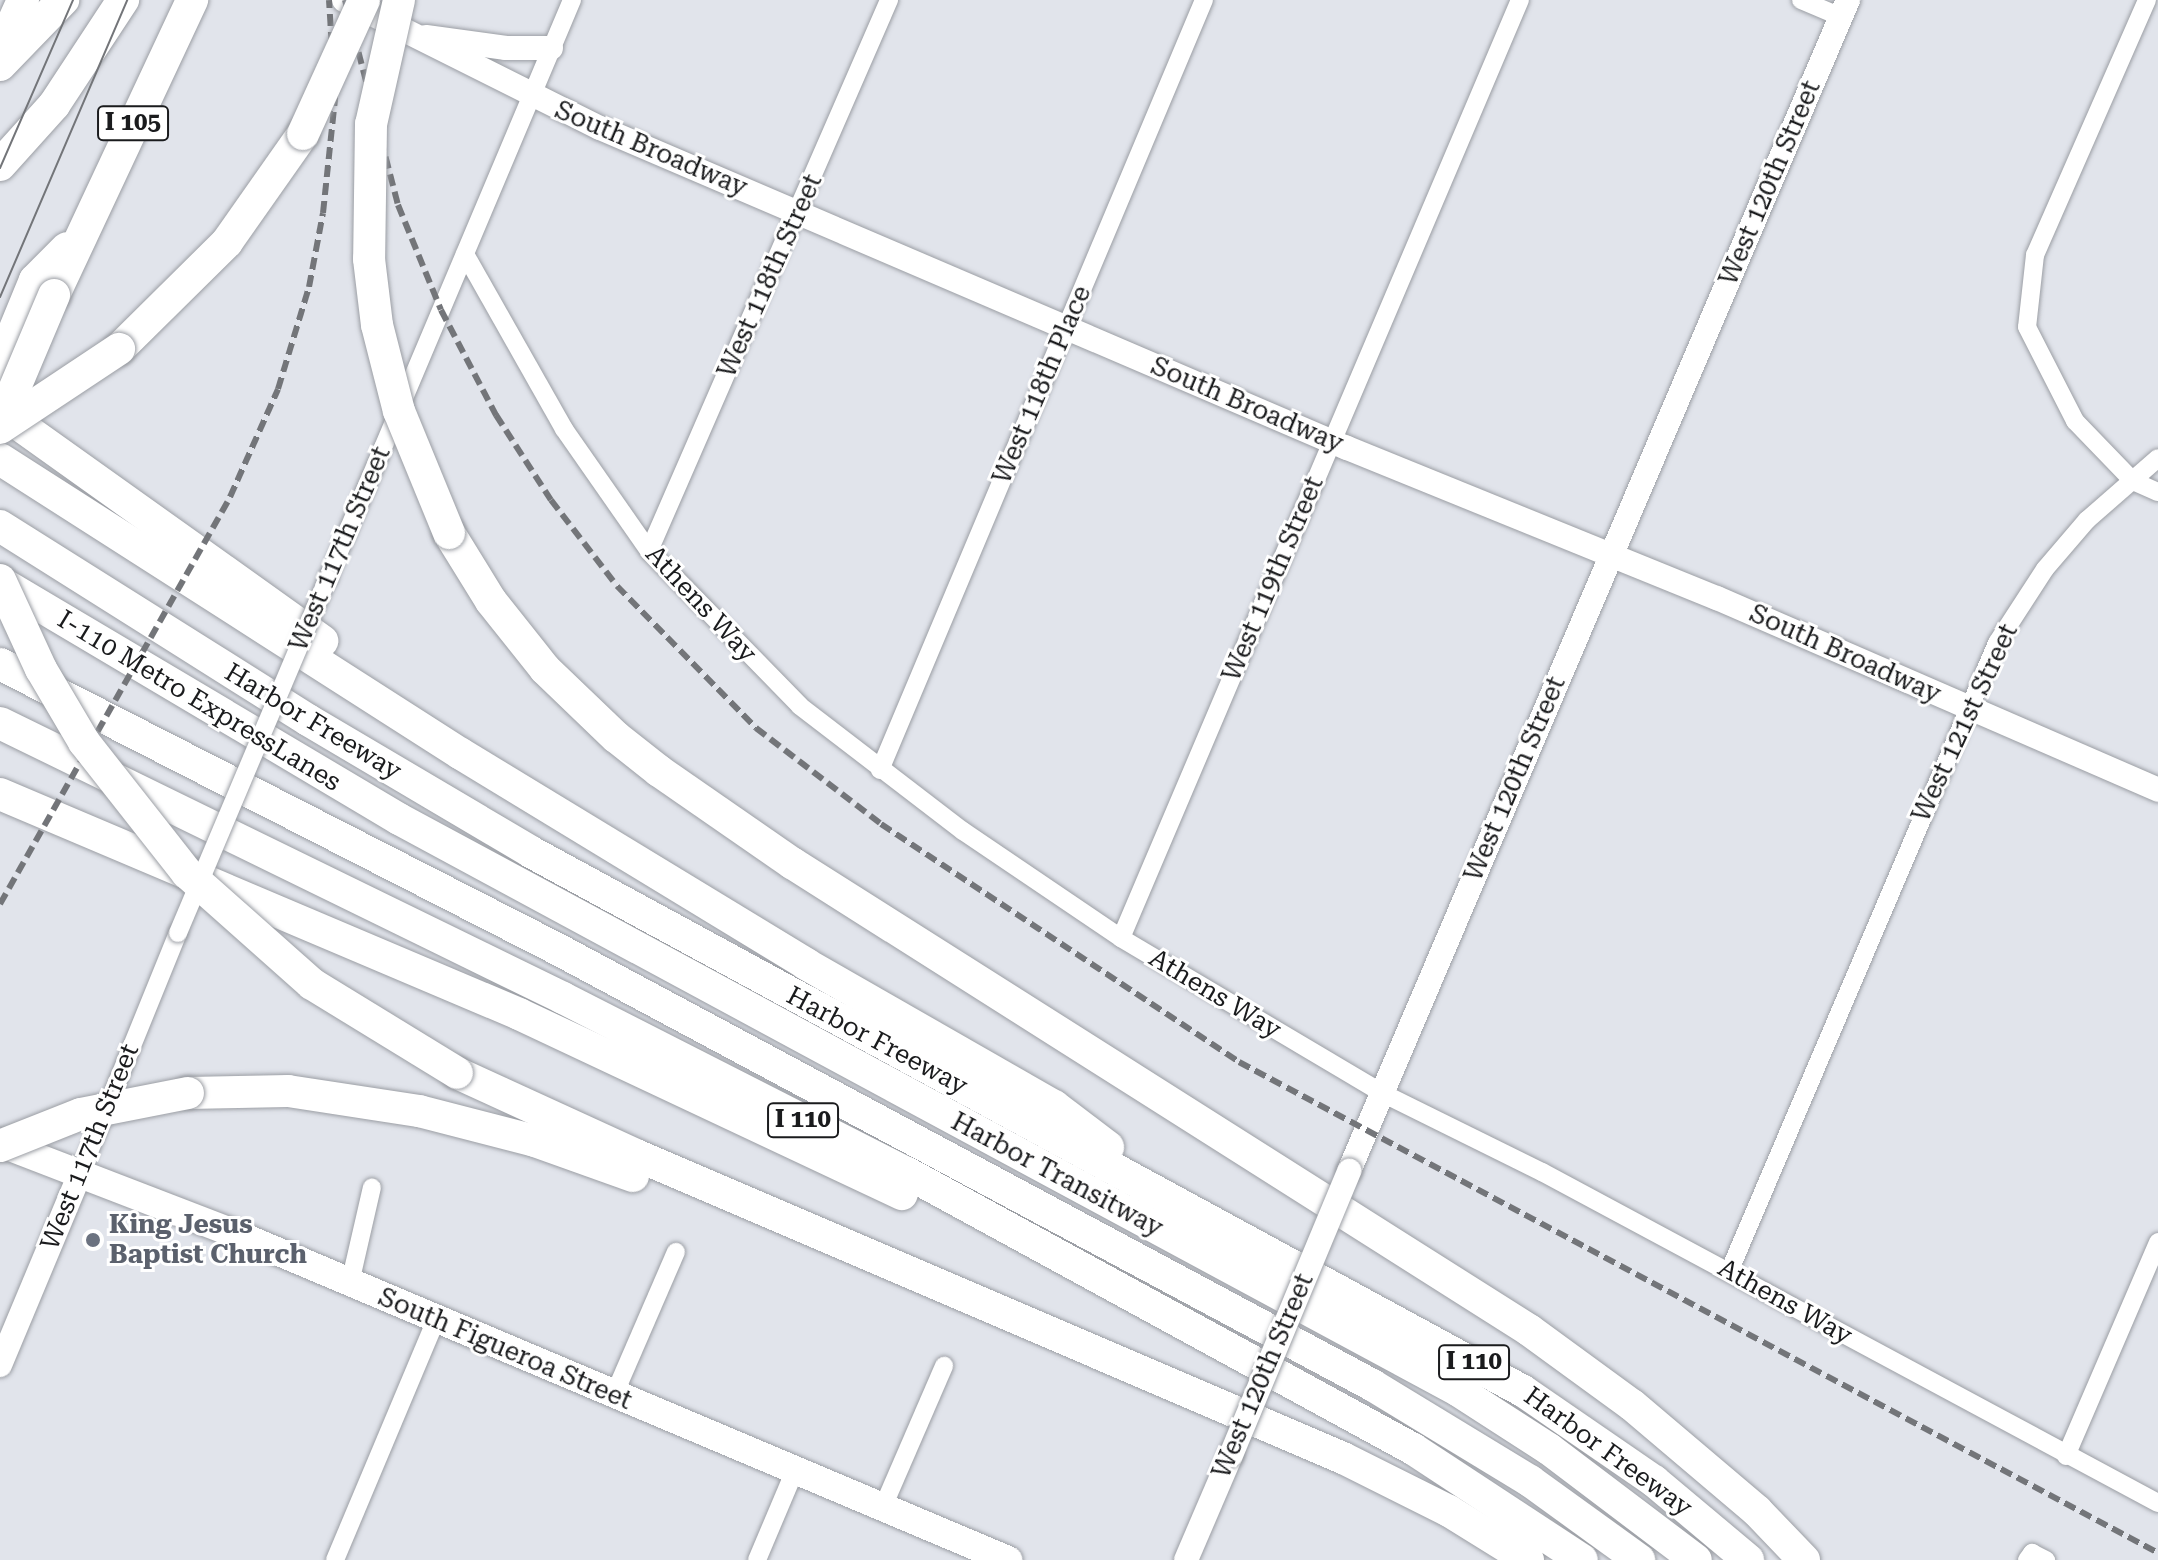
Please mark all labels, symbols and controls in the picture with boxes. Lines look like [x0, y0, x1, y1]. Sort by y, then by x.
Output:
street label: West 120th Street [1713, 76, 1827, 290]
street label: South Broadway [550, 94, 752, 204]
road number: I 105 [97, 103, 169, 143]
street label: West 118th Street [711, 169, 829, 383]
street label: West 118th Place [986, 281, 1098, 489]
street label: South Broadway [1146, 350, 1348, 460]
street label: West 117th Street [283, 442, 397, 656]
street label: West 119th Street [1216, 472, 1330, 686]
street label: Athens Way [639, 539, 763, 669]
street label: South Broadway [1745, 598, 1945, 710]
street label: I-110 Metro ExpressLanes [52, 604, 346, 798]
street label: West 121st Street [1905, 619, 2025, 827]
street label: Harbor Freeway [219, 657, 407, 787]
street label: West 120th Street [1458, 672, 1572, 886]
street label: Athens Way [1143, 942, 1287, 1046]
street label: Harbor Freeway [781, 980, 973, 1102]
street label: West 117th Street [34, 1039, 146, 1255]
road number: I 110 [767, 1100, 839, 1140]
street label: Harbor Transitway [946, 1106, 1168, 1244]
place label: King Jesus Baptist Church [109, 1209, 307, 1270]
marker: King Jesus Baptist Church [84, 1231, 102, 1249]
street label: Athens Way [1713, 1252, 1857, 1352]
street label: West 120th Street [1206, 1269, 1320, 1483]
street label: South Figueroa Street [374, 1281, 636, 1417]
road number: I 110 [1438, 1342, 1510, 1382]
street label: Harbor Freeway [1518, 1381, 1698, 1523]

